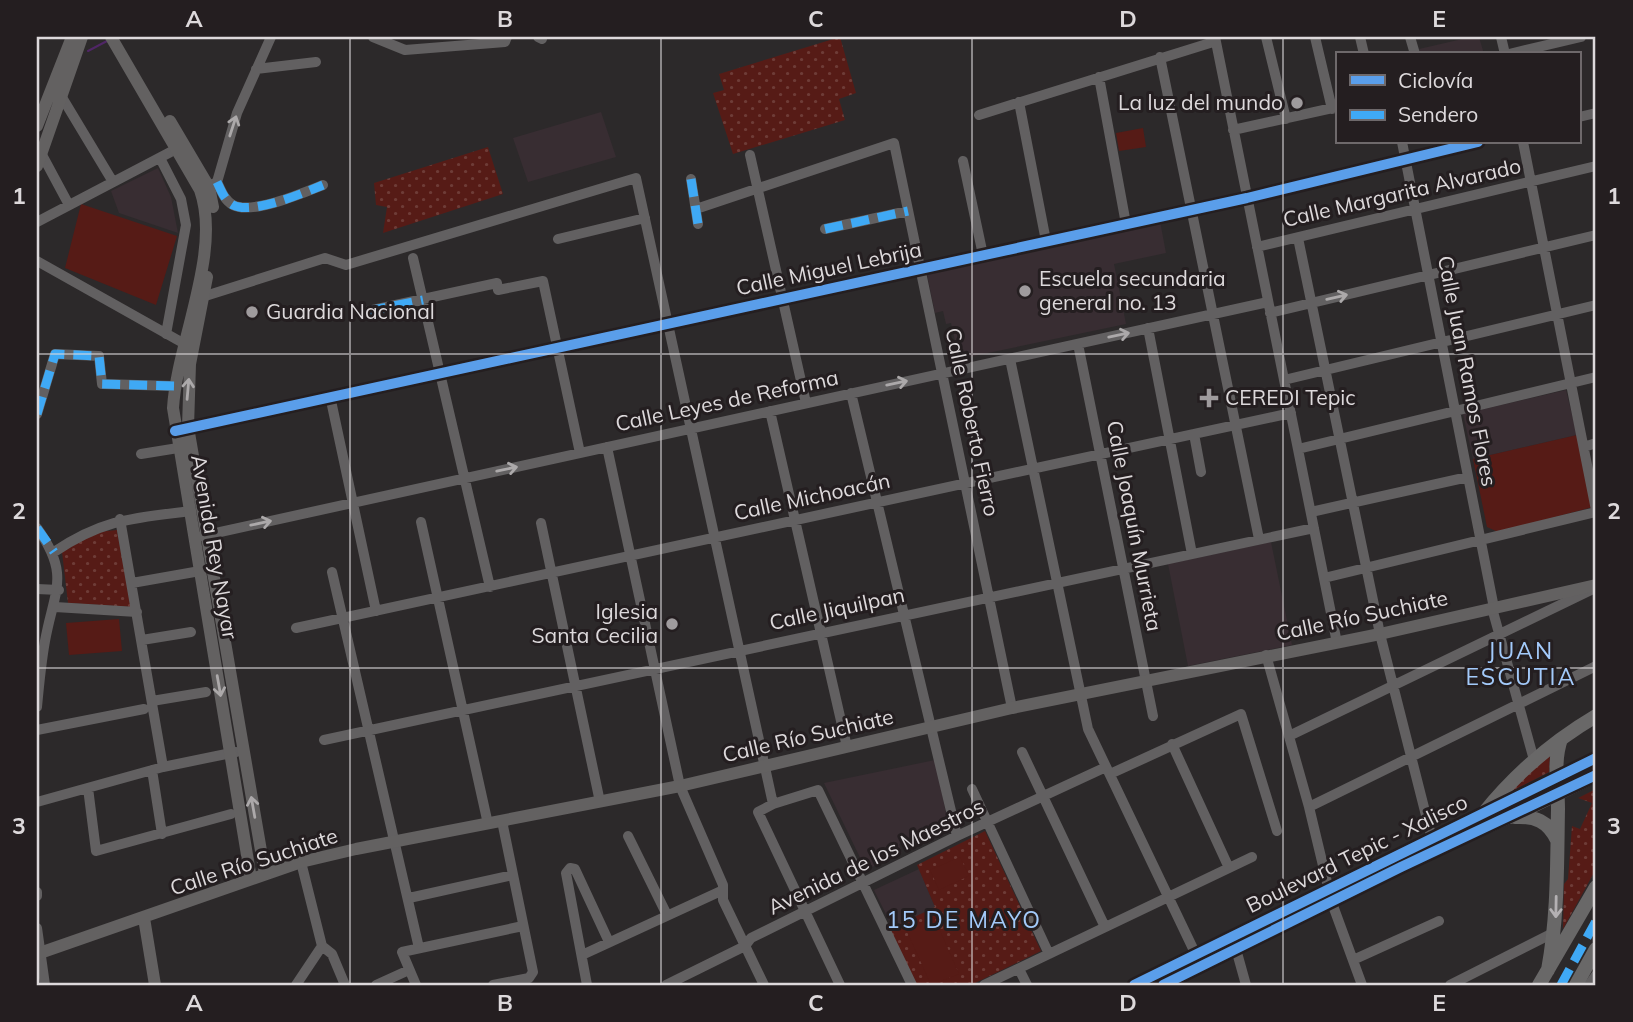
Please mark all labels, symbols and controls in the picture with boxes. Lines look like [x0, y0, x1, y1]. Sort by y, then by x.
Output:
text: A [185, 4, 203, 33]
text: B [497, 4, 513, 33]
text: C [808, 4, 824, 33]
text: D [1119, 4, 1137, 33]
text: E [1432, 4, 1446, 33]
legend [1336, 52, 1580, 144]
text: Ciclovía [1398, 67, 1473, 93]
place label: La luz del mundo [1118, 89, 1283, 115]
marker: La luz del mundo [1289, 95, 1305, 111]
text: Sendero [1398, 101, 1478, 127]
one-way arrow [228, 116, 240, 138]
street label: Calle Margarita Alvarado [1280, 152, 1523, 232]
text: 1 [12, 181, 26, 210]
text: 1 [1607, 181, 1621, 210]
street label: Calle Miguel Lebrija [734, 236, 924, 300]
street label: Calle Juan Ramos Flores [1433, 253, 1503, 488]
place label: Escuela secundaria general no. 13 [1039, 265, 1226, 315]
marker: Escuela secundaria general no. 13 [1017, 283, 1033, 299]
one-way arrow [1325, 290, 1348, 304]
place label: Guardia Nacional [266, 298, 435, 324]
marker: Guardia Nacional [244, 304, 260, 320]
street label: Calle Roberto Fierro [940, 325, 1006, 518]
one-way arrow [1107, 327, 1130, 341]
street label: Calle Leyes de Reforma [613, 364, 841, 436]
one-way arrow [885, 376, 908, 390]
one-way arrow [182, 378, 195, 401]
place label: CEREDI Tepic [1225, 384, 1356, 410]
marker: CEREDI Tepic [1199, 388, 1219, 408]
street label: Calle Joaquín Murrieta [1102, 418, 1168, 633]
street label: Avenida Rey Nayar [186, 453, 244, 641]
one-way arrow [495, 461, 518, 475]
street label: Calle Michoacán [731, 467, 892, 525]
text: 2 [12, 496, 26, 525]
text: 2 [1607, 496, 1621, 525]
one-way arrow [249, 515, 272, 529]
street label: Calle Jiquilpan [767, 581, 907, 635]
street label: Calle Río Suchiate [1274, 584, 1450, 646]
place label: Iglesia Santa Cecilia [532, 598, 658, 648]
marker: Iglesia Santa Cecilia [664, 616, 680, 632]
district label: JUAN ESCUTIA [1466, 636, 1576, 691]
one-way arrow [213, 675, 226, 697]
street label: Calle Río Suchiate [720, 703, 896, 767]
street label: Boulevard Tepic - Xalisco [1242, 788, 1472, 918]
street label: Avenida de los Maestros [763, 792, 988, 920]
one-way arrow [246, 796, 259, 819]
text: 3 [12, 811, 26, 840]
text: 3 [1607, 811, 1621, 840]
street label: Calle Río Suchiate [167, 822, 341, 900]
one-way arrow [1550, 895, 1563, 918]
district label: 15 DE MAYO [886, 905, 1042, 934]
text: A [185, 988, 203, 1017]
text: B [497, 988, 513, 1017]
text: C [808, 988, 824, 1017]
text: D [1119, 988, 1137, 1017]
text: E [1432, 988, 1446, 1017]

